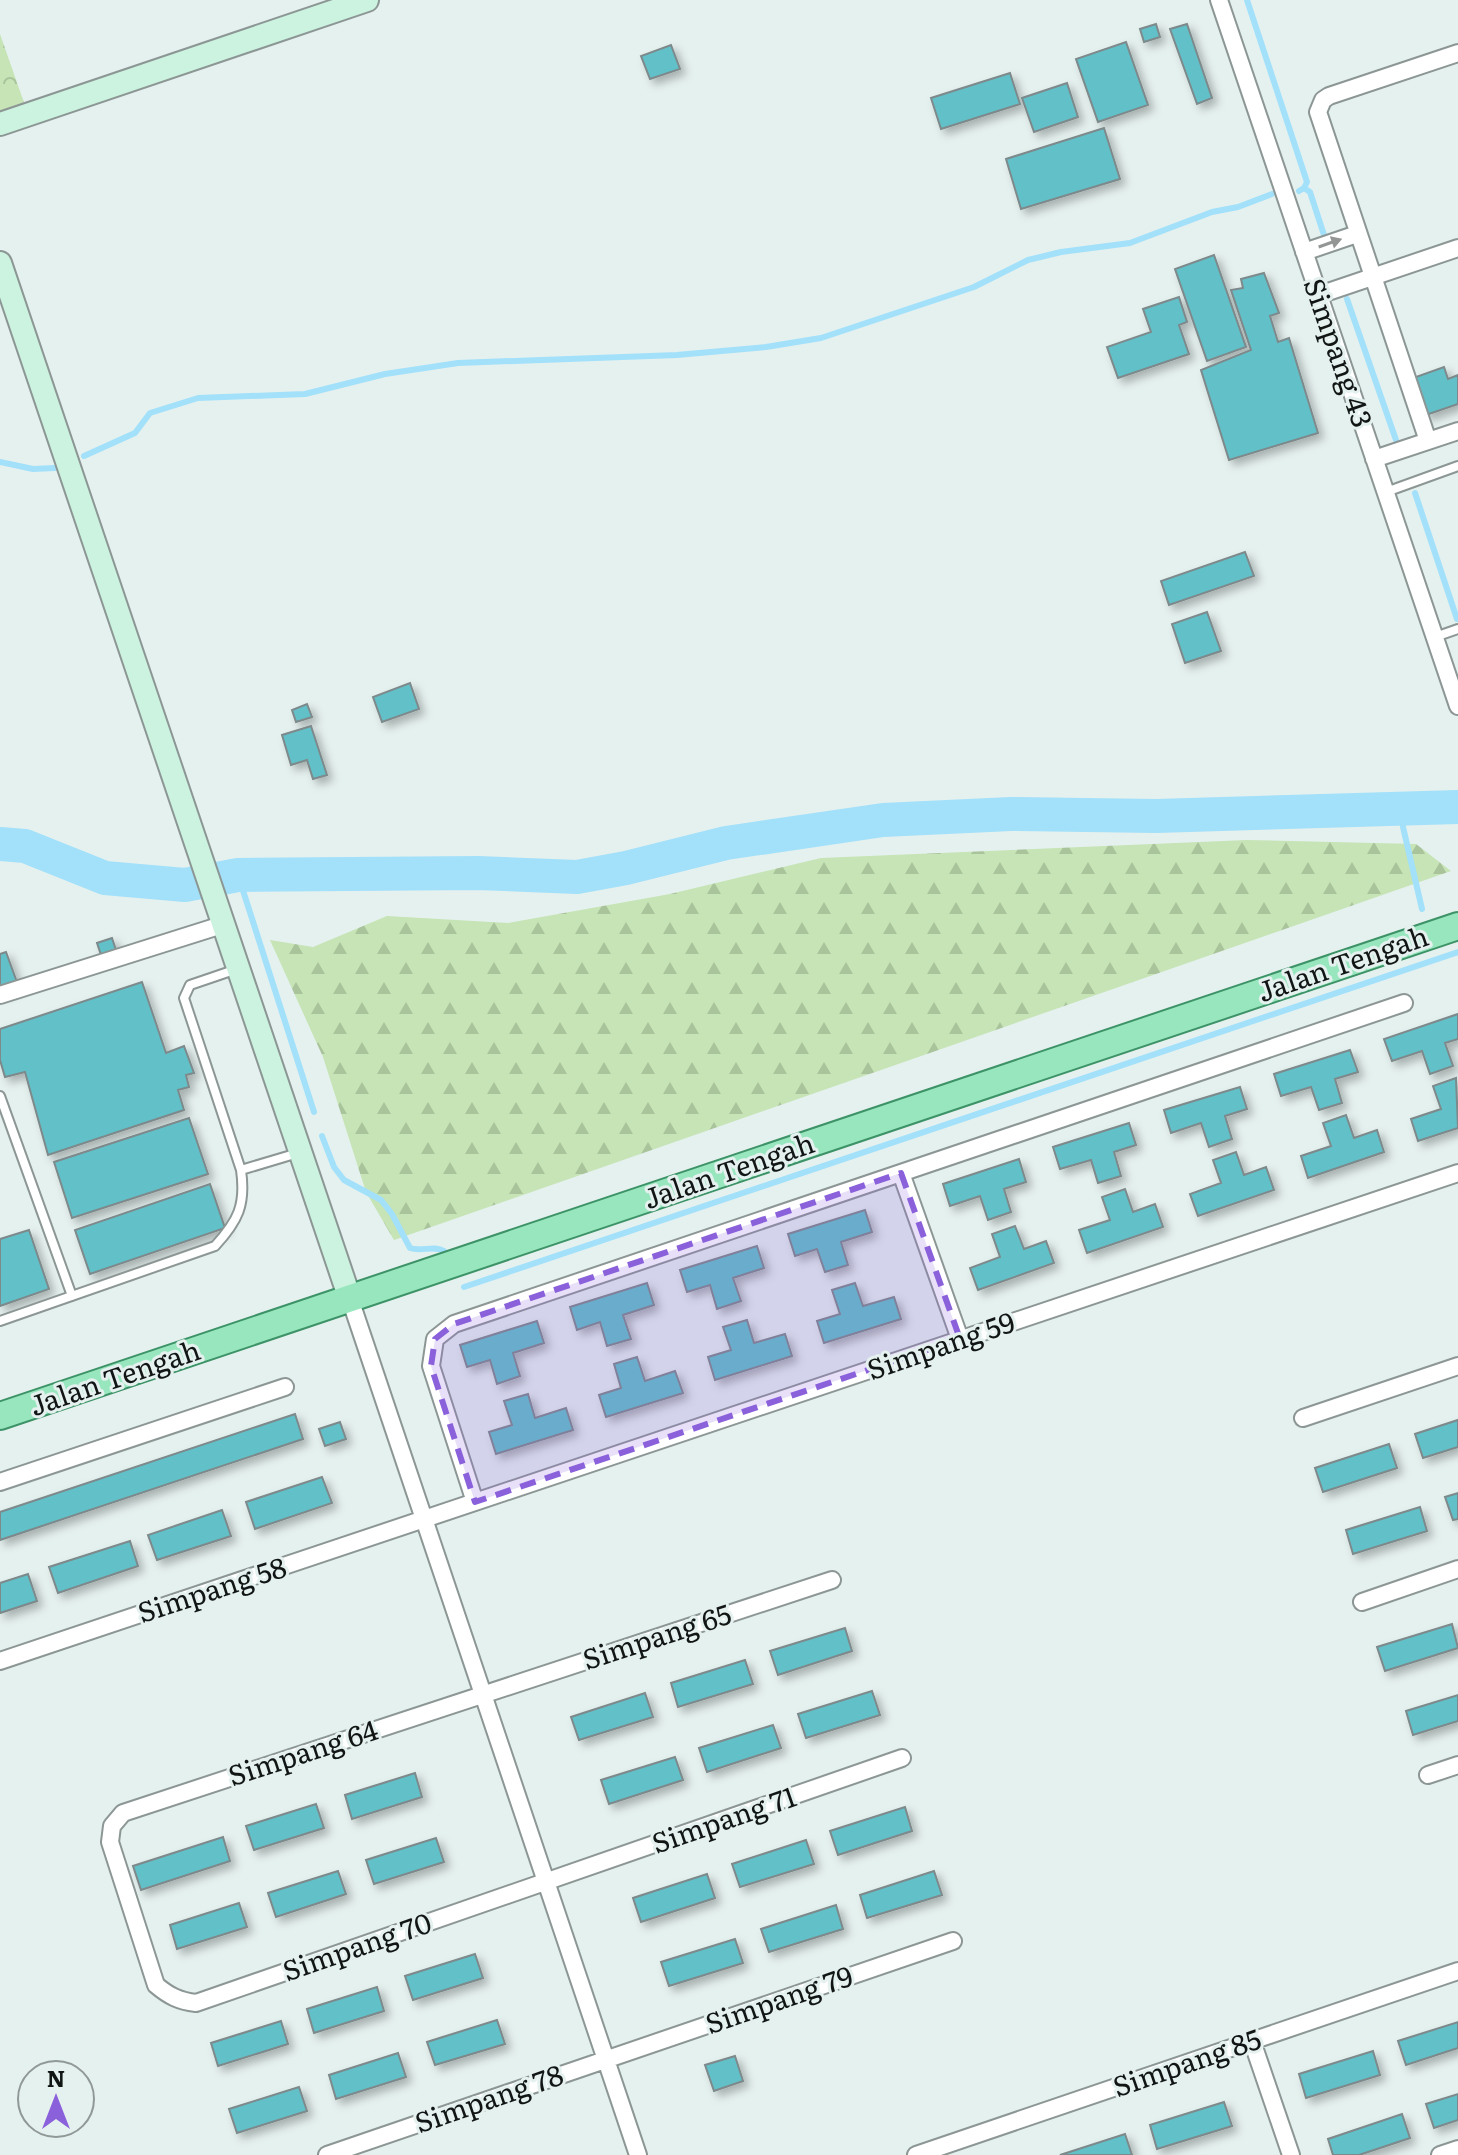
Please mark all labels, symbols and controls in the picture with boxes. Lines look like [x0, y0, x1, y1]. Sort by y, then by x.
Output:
one-way arrow [1319, 236, 1343, 248]
street label: Simpang 43 [1295, 272, 1385, 433]
street label: Jalan Tengah [1251, 913, 1434, 1011]
street label: Jalan Tengah [637, 1120, 820, 1218]
street label: Simpang 59 [861, 1299, 1020, 1389]
street label: Jalan Tengah [23, 1327, 206, 1425]
street label: Simpang 58 [131, 1544, 291, 1632]
street label: Simpang 65 [577, 1591, 736, 1679]
street label: Simpang 64 [222, 1707, 383, 1795]
street label: Simpang 71 [645, 1774, 801, 1862]
street label: Simpang 70 [276, 1900, 437, 1990]
street label: Simpang 79 [699, 1953, 858, 2043]
street label: Simpang 85 [1106, 2016, 1266, 2106]
street label: Simpang 78 [409, 2052, 568, 2142]
north arrow [16, 2059, 96, 2139]
text: N [47, 2061, 65, 2094]

